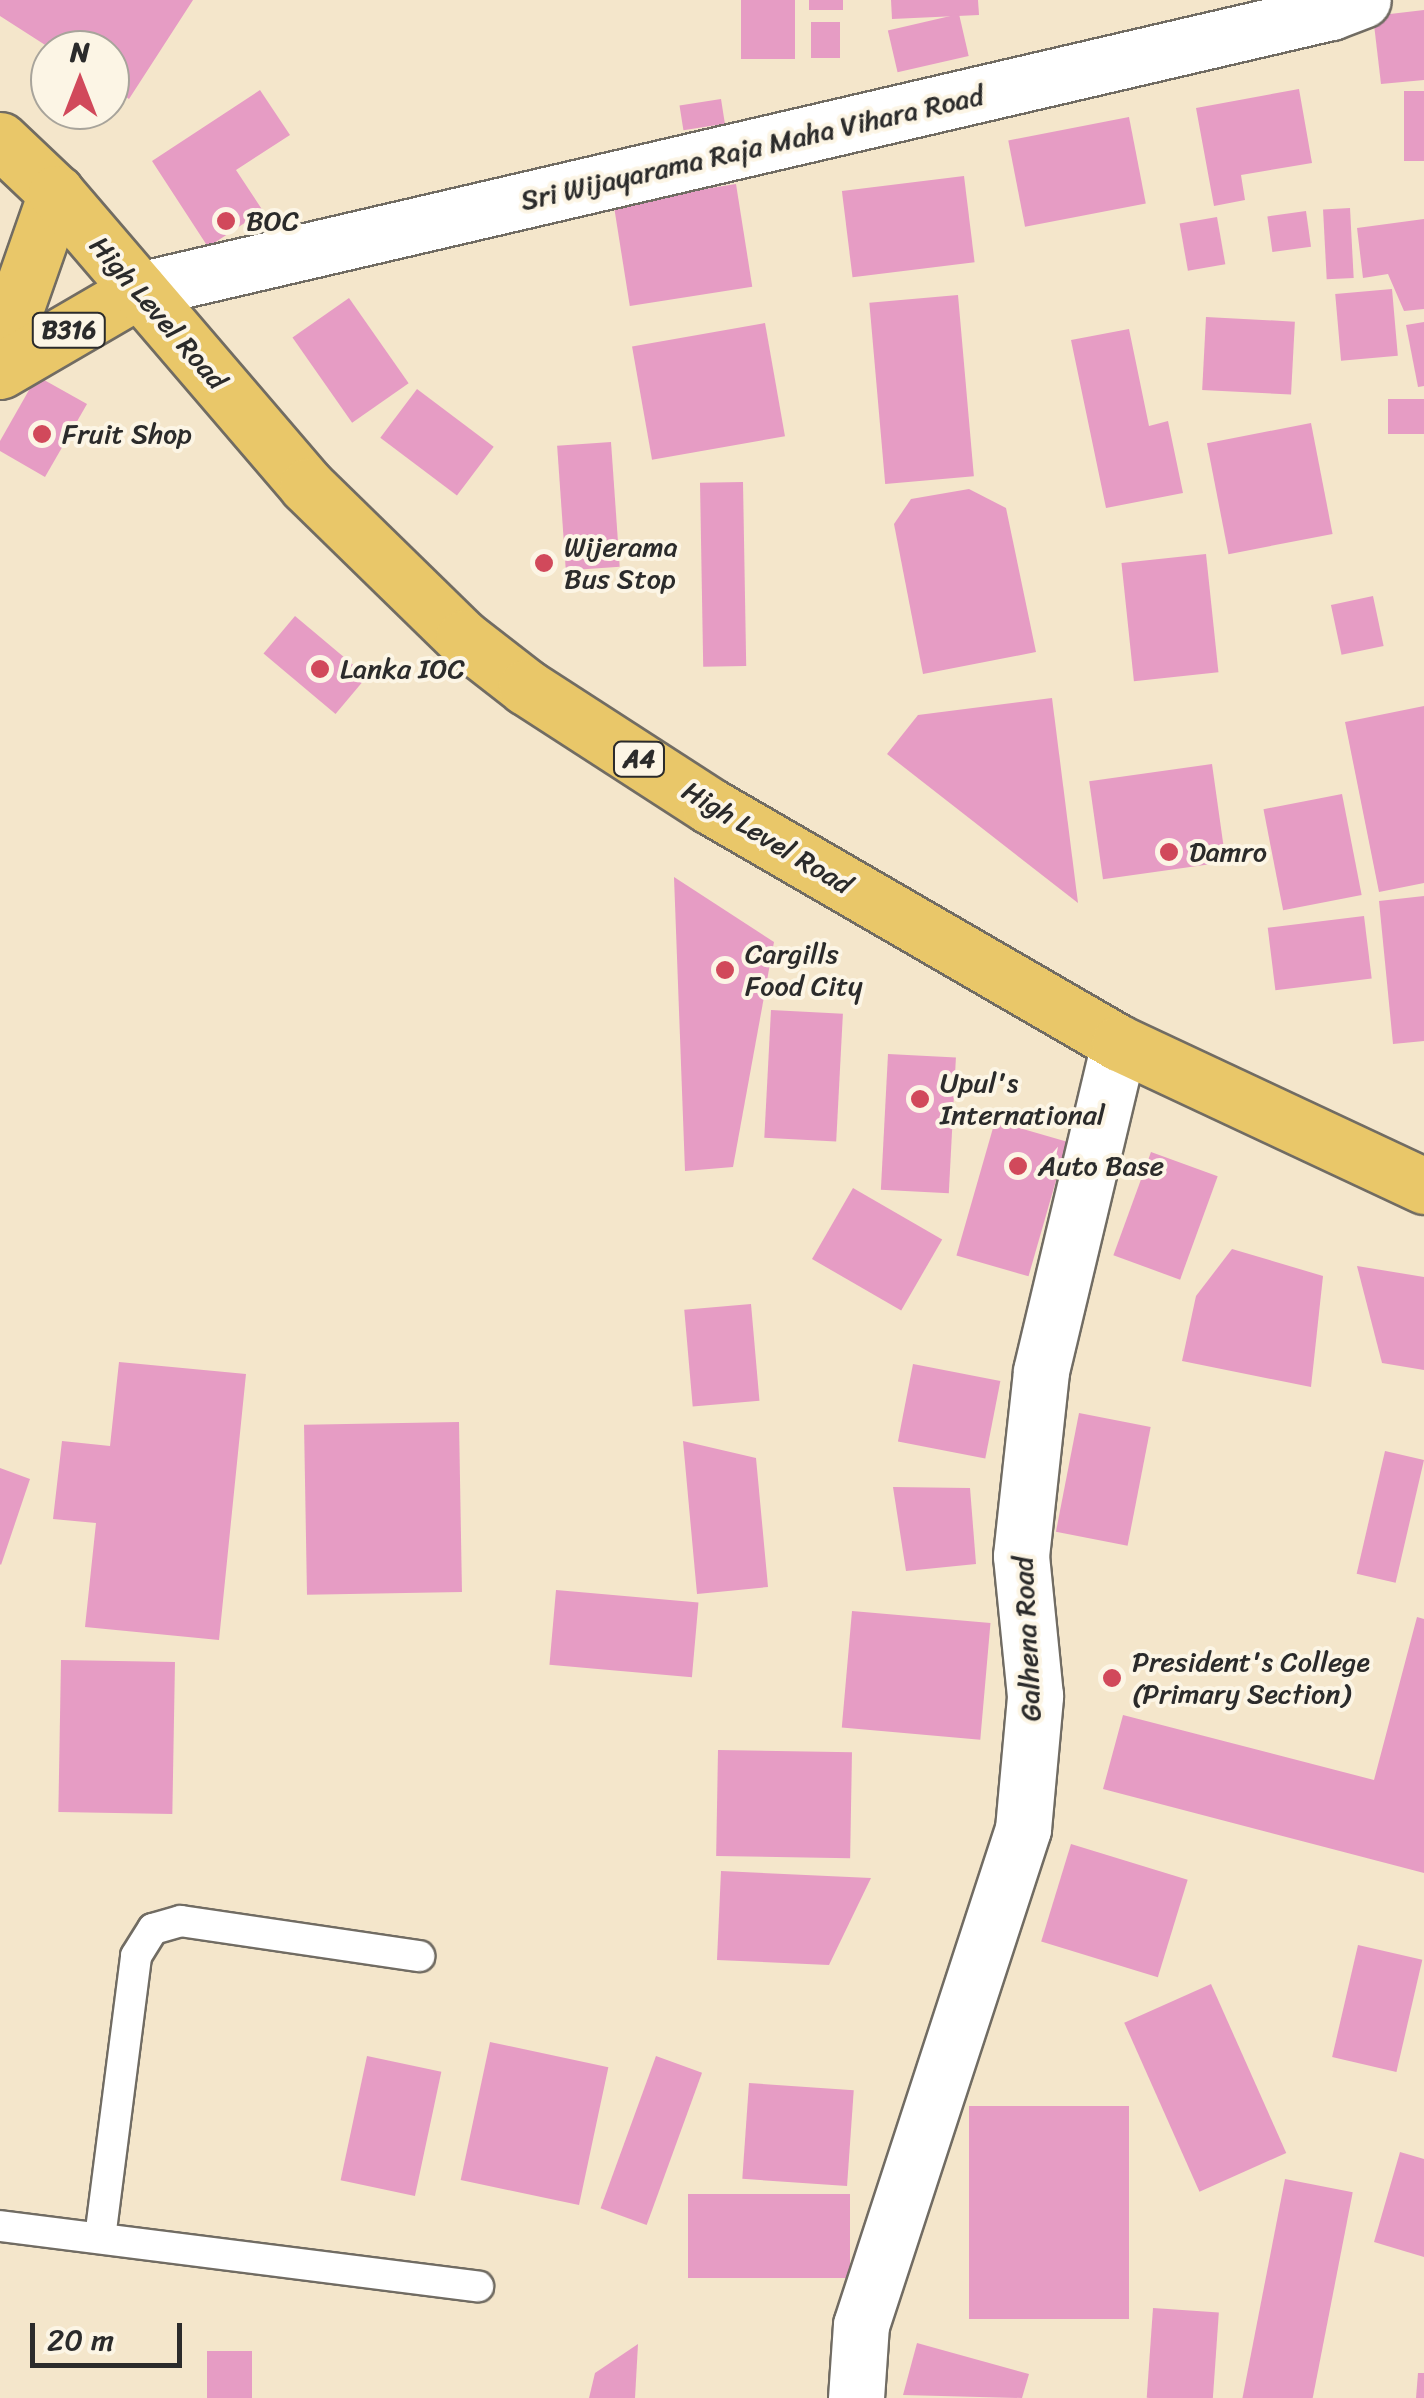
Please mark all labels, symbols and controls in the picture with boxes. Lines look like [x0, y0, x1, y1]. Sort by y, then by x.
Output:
text: N [70, 27, 90, 76]
north arrow [30, 30, 130, 130]
street label: Sri Wijayarama Raja Maha Vihara Road [517, 78, 987, 218]
place label: BOC [246, 204, 299, 238]
marker: BOC [215, 210, 237, 232]
street label: High Level Road [82, 229, 234, 397]
road number: B316 [32, 310, 106, 350]
place label: Fruit Shop [62, 417, 192, 451]
marker: Fruit Shop [31, 423, 53, 445]
place label: Wijerama Bus Stop [564, 530, 678, 596]
marker: Wijerama Bus Stop [533, 552, 555, 574]
place label: Lanka IOC [340, 652, 465, 686]
marker: Lanka IOC [309, 658, 331, 680]
road number: A4 [612, 739, 666, 779]
street label: High Level Road [675, 774, 859, 902]
place label: Damro [1189, 835, 1267, 869]
marker: Damro [1158, 841, 1180, 863]
place label: Cargills Food City [745, 937, 863, 1003]
marker: Cargills Food City [714, 959, 736, 981]
place label: Upul's International [940, 1066, 1105, 1132]
marker: Upul's International [909, 1088, 931, 1110]
place label: Auto Base [1038, 1149, 1164, 1183]
marker: Auto Base [1007, 1155, 1029, 1177]
street label: Galhena Road [1006, 1556, 1048, 1722]
place label: President's College (Primary Section) [1132, 1645, 1370, 1711]
marker: President's College (Primary Section) [1101, 1667, 1123, 1689]
scale bar [35, 2303, 188, 2365]
text: 20 m [47, 2313, 114, 2367]

